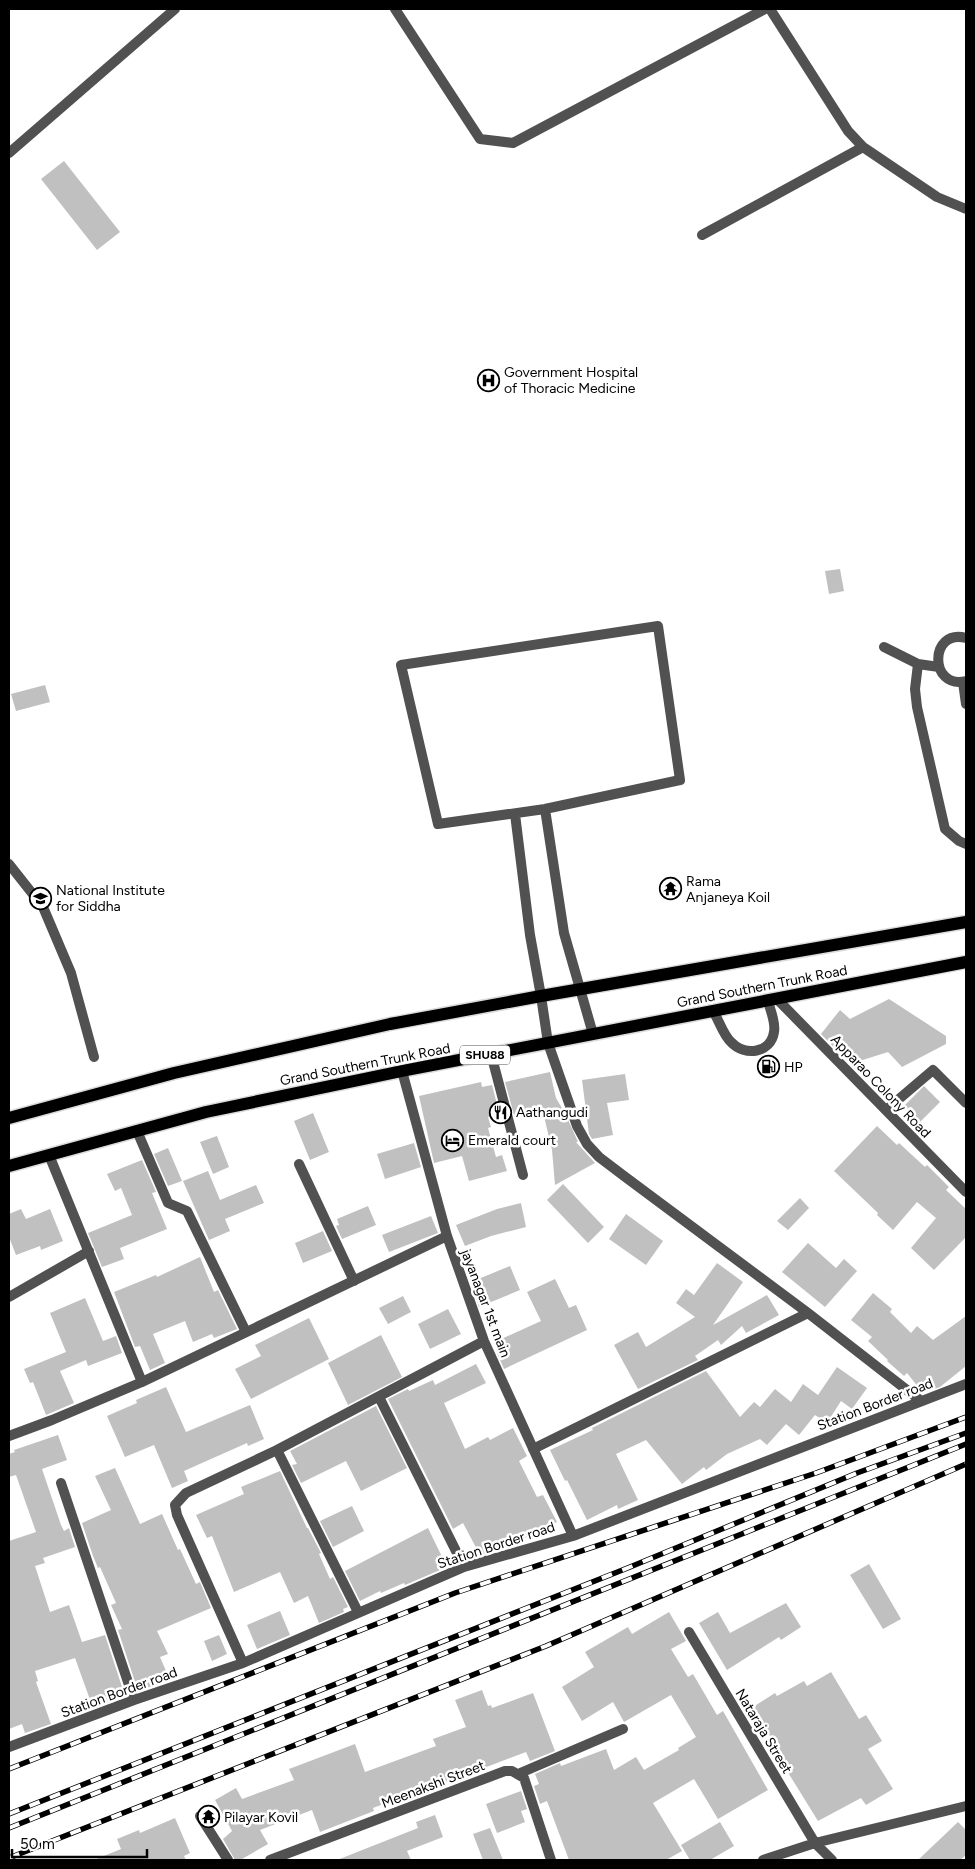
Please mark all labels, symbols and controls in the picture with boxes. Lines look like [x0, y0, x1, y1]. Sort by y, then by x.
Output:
place label: Government Hospital of Thoracic Medicine [504, 364, 638, 397]
hospital icon: Government Hospital of Thoracic Medicine [476, 368, 500, 392]
place label: Rama Anjaneya Koil [686, 873, 770, 906]
temple icon: Rama Anjaneya Koil [658, 877, 682, 901]
place label: National Institute for Siddha [56, 882, 165, 915]
school or university icon: National Institute for Siddha [28, 886, 52, 910]
street label: Grand Southern Trunk Road [675, 962, 849, 1011]
street label: Apparao Colony Road [827, 1031, 934, 1141]
street label: Grand Southern Trunk Road [278, 1040, 452, 1089]
road number: SHU88 [460, 1046, 510, 1064]
fuel station icon: HP [756, 1055, 780, 1079]
place label: HP [784, 1059, 803, 1076]
restaurant icon: Aathangudi [488, 1100, 512, 1124]
place label: Aathangudi [516, 1104, 588, 1121]
hotel icon: Emerald court [440, 1128, 464, 1152]
place label: Emerald court [468, 1132, 556, 1149]
street label: jayanagar 1st main [457, 1246, 514, 1360]
street label: Station Border road [815, 1375, 935, 1434]
street label: Station Border road [435, 1518, 557, 1572]
street label: Station Border road [59, 1664, 180, 1721]
street label: Nataraja Street [732, 1686, 796, 1777]
street label: Meenakshi Street [379, 1757, 487, 1812]
temple icon: Pilayar Kovil [196, 1805, 220, 1829]
place label: Pilayar Kovil [224, 1809, 298, 1826]
scale bar [12, 1826, 148, 1858]
text: 50 m [20, 1835, 55, 1853]

